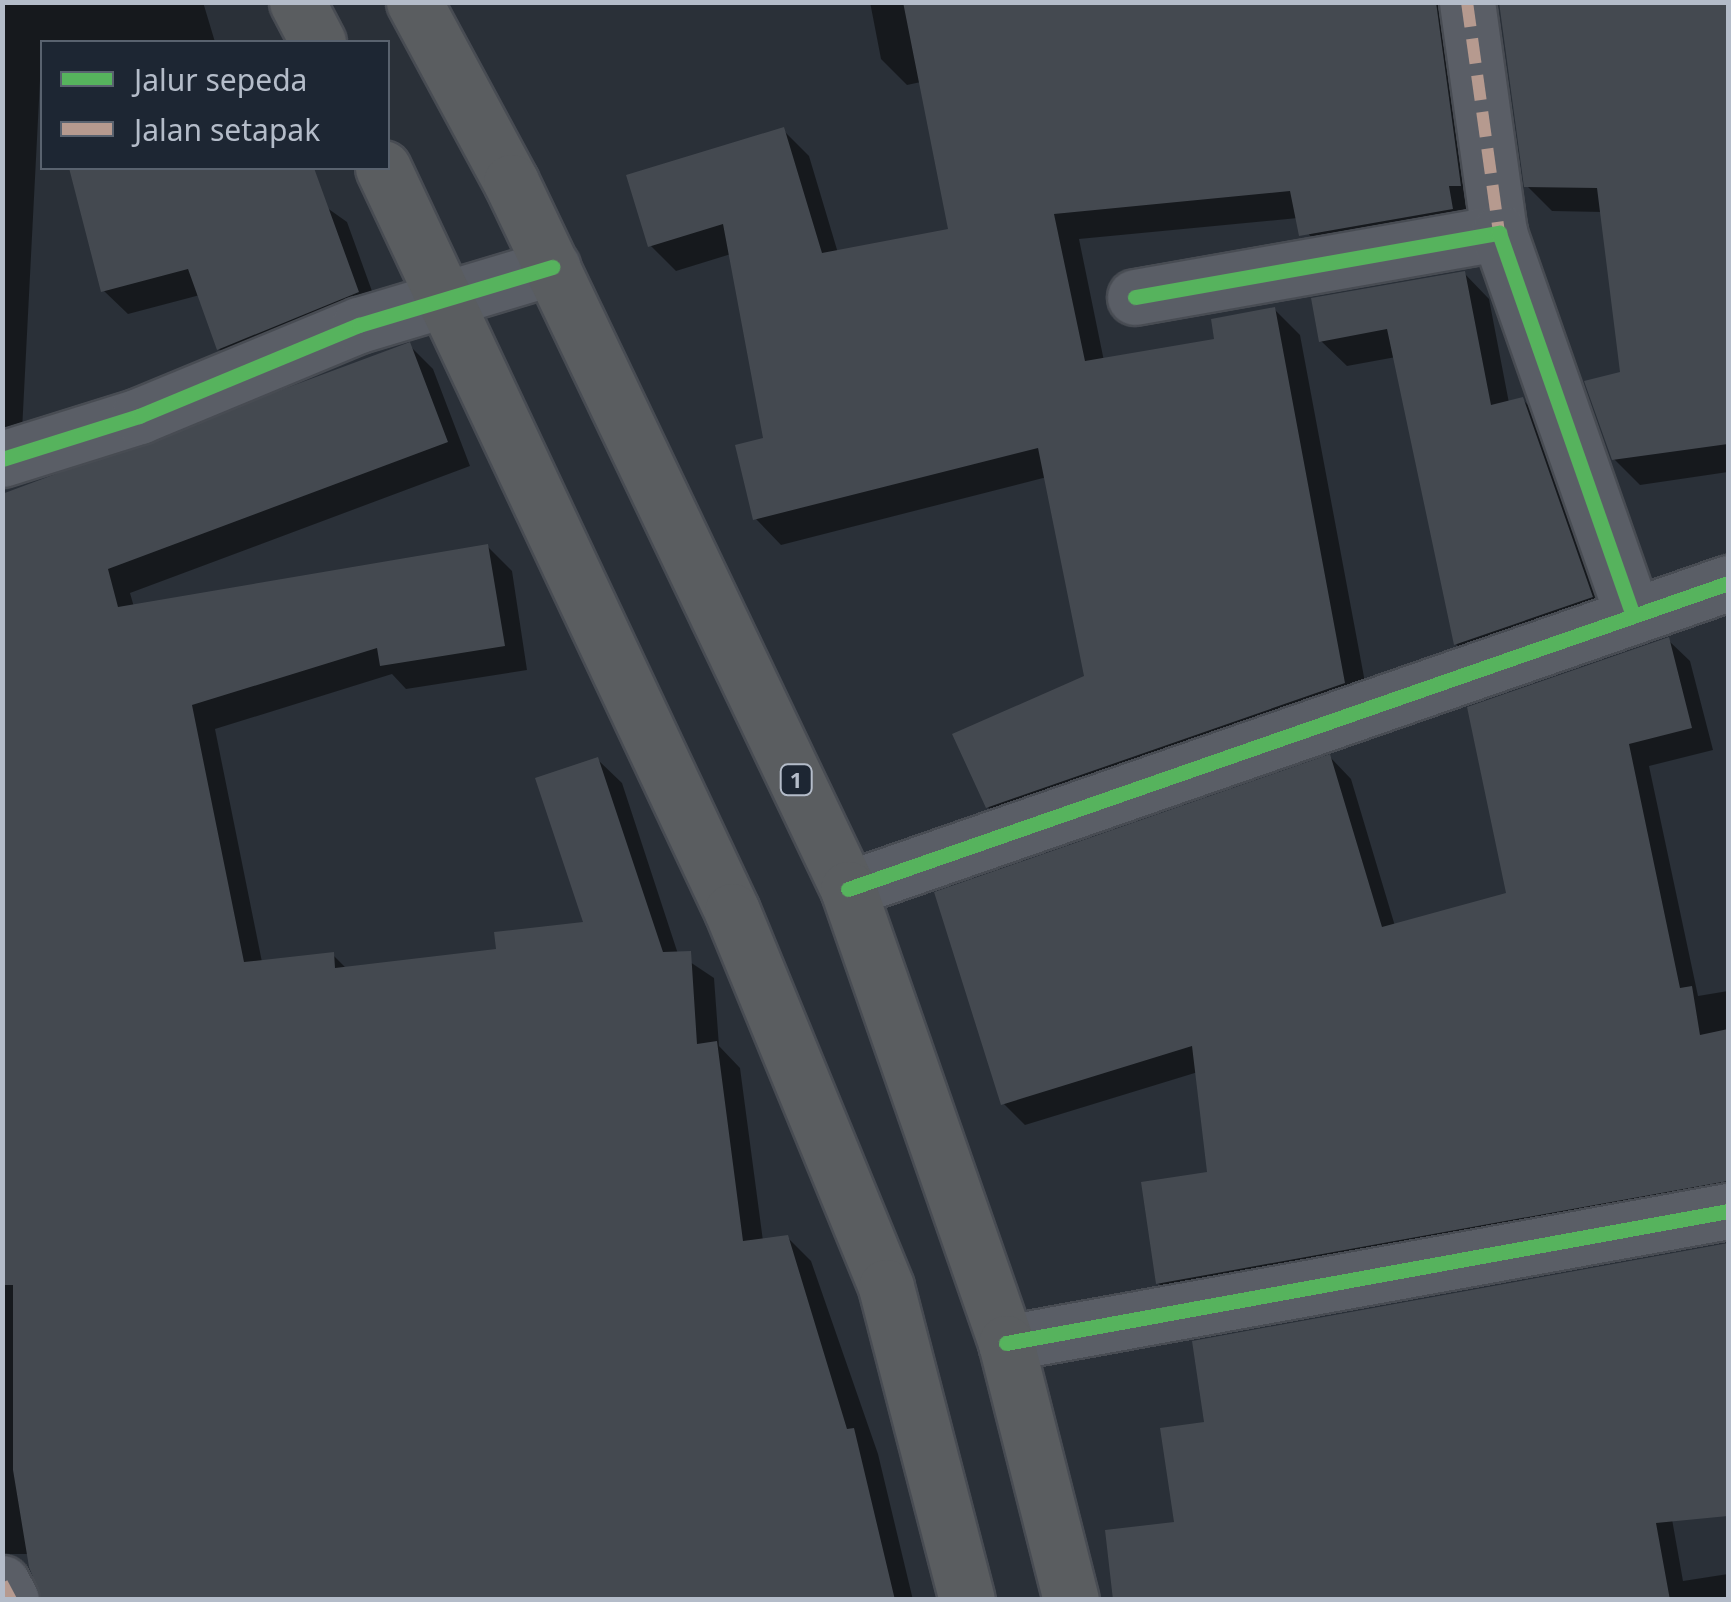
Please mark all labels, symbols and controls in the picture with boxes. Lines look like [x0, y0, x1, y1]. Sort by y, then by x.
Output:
legend [40, 40, 390, 170]
text: Jalur sepeda [134, 59, 307, 100]
text: Jalan setapak [134, 109, 320, 150]
road number: 1 [778, 763, 814, 797]

